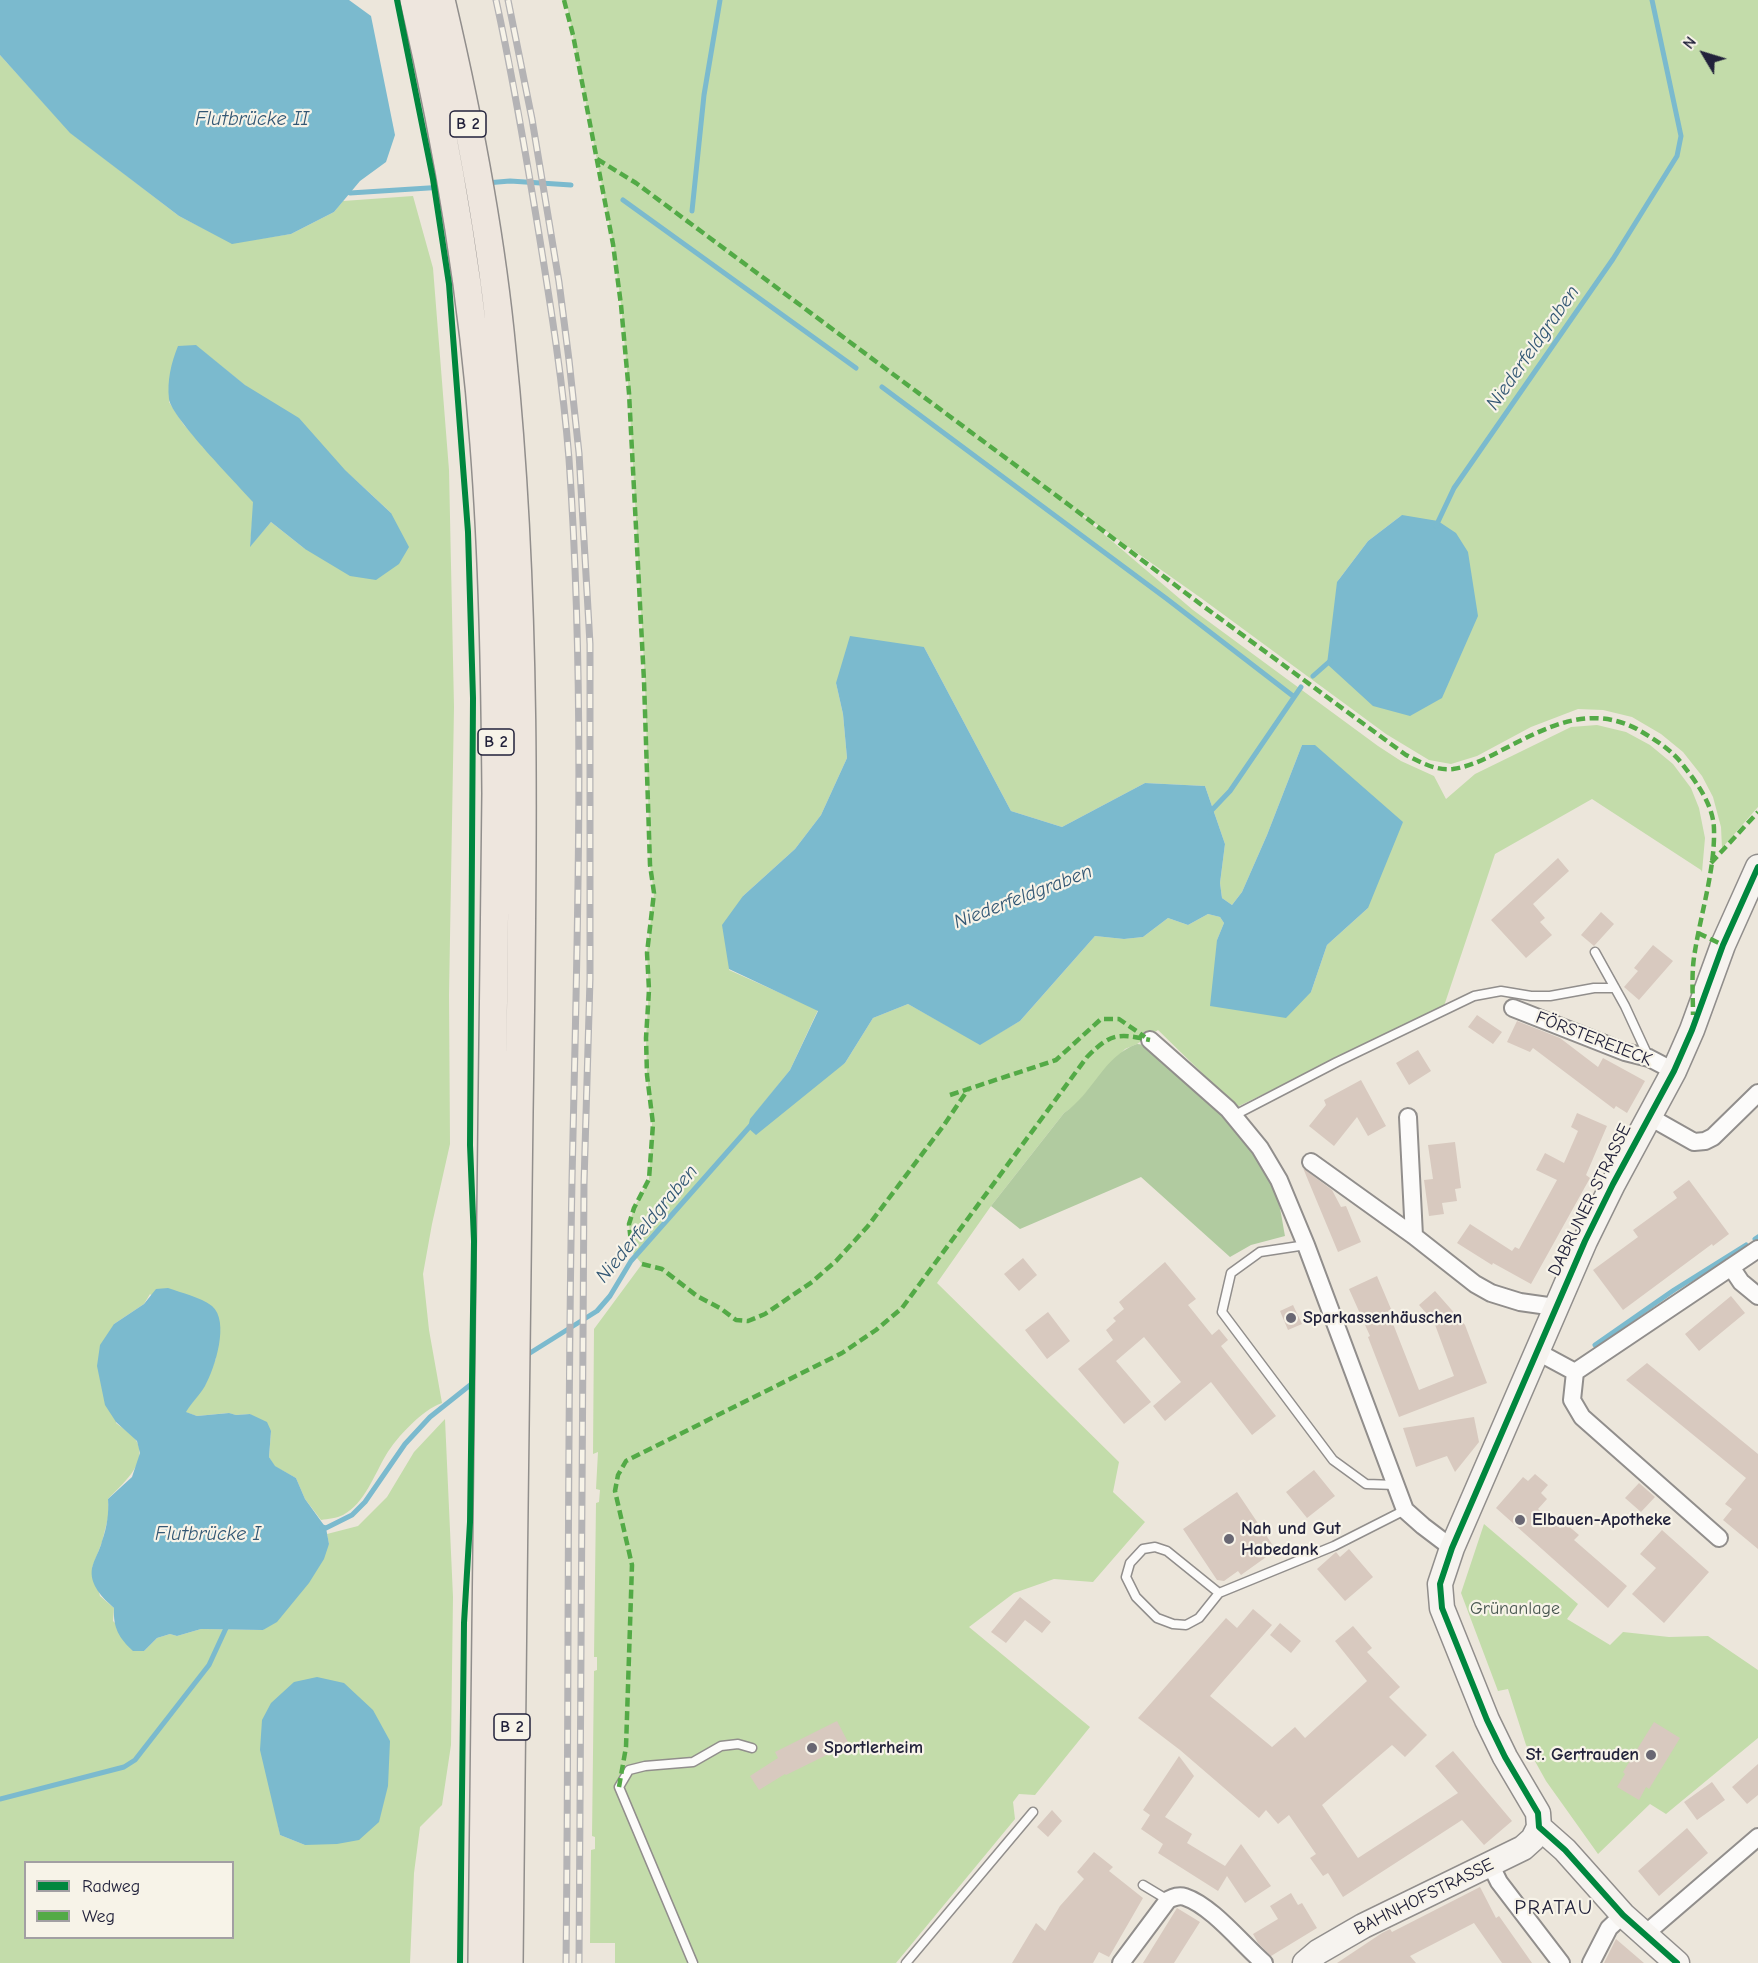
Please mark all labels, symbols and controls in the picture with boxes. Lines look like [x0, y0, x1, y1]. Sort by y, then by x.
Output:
north arrow [1674, 24, 1734, 84]
text: N [1680, 33, 1700, 53]
water label: Flutbrücke II [195, 107, 309, 131]
road number: B 2 [450, 111, 486, 137]
water label: Niederfeldgraben [1481, 281, 1585, 415]
road number: B 2 [478, 729, 514, 755]
water label: Niederfeldgraben [950, 860, 1096, 934]
street label: FÖRSTEREIECK [1533, 1007, 1655, 1071]
street label: DABRUNER STRASSE [1544, 1120, 1636, 1280]
water label: Niederfeldgraben [591, 1160, 703, 1288]
place label: Sparkassenhäuschen [1303, 1307, 1462, 1329]
marker: Sparkassenhäuschen [1284, 1311, 1298, 1325]
place label: Elbauen-Apotheke [1532, 1509, 1671, 1531]
marker: Elbauen-Apotheke [1513, 1513, 1527, 1527]
place label: Nah und Gut Habedank [1241, 1518, 1341, 1561]
water label: Flutbrücke I [155, 1522, 261, 1546]
marker: Nah und Gut Habedank [1222, 1532, 1236, 1546]
park label: Grünanlage [1470, 1598, 1560, 1620]
road number: B 2 [494, 1714, 530, 1740]
place label: Sportlerheim [824, 1737, 923, 1759]
marker: Sportlerheim [805, 1741, 819, 1755]
place label: St. Gertrauden [1526, 1744, 1639, 1766]
marker: St. Gertrauden [1644, 1748, 1658, 1762]
street label: BAHNHOFSTRASSE [1351, 1854, 1497, 1940]
legend [24, 1861, 234, 1939]
text: Radweg [82, 1876, 140, 1897]
district label: PRATAU [1514, 1895, 1594, 1921]
text: Weg [82, 1906, 115, 1927]

